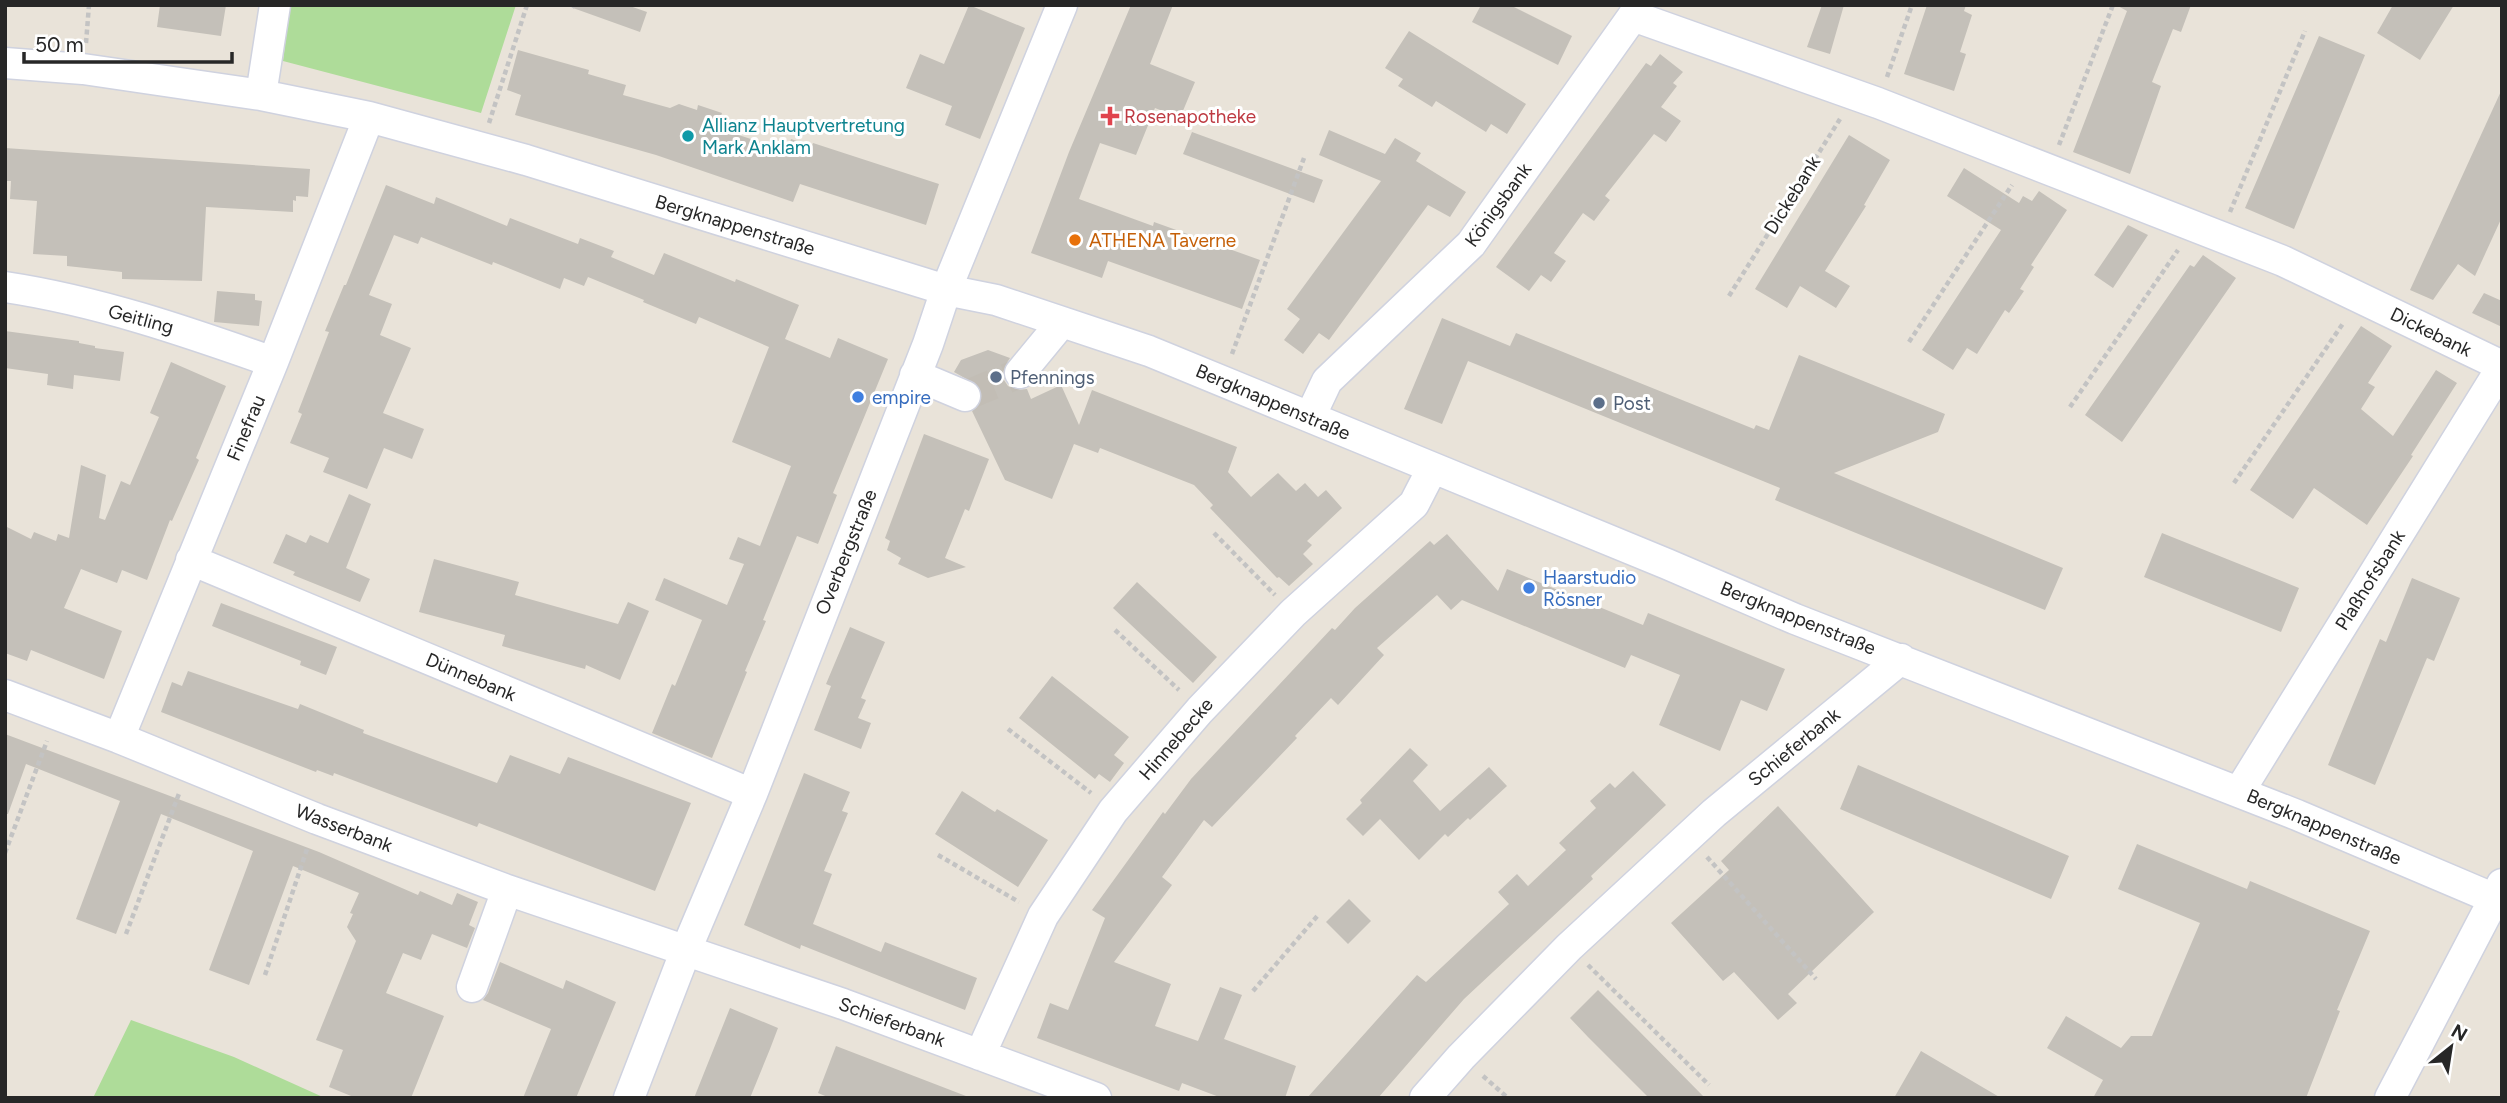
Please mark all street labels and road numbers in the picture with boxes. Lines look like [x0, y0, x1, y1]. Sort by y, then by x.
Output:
street label: Dickebank [1759, 151, 1825, 238]
street label: Königsbank [1460, 158, 1537, 251]
street label: Bergknappenstraße [652, 190, 818, 260]
street label: Geitling [106, 299, 176, 339]
street label: Dickebank [2387, 302, 2476, 362]
street label: Bergknappenstraße [1192, 359, 1354, 445]
street label: Finefrau [222, 392, 270, 464]
street label: Overbergstraße [810, 486, 882, 618]
street label: Plaßhofsbank [2330, 525, 2410, 634]
street label: Bergknappenstraße [1717, 576, 1879, 660]
street label: Dünnebank [422, 648, 520, 707]
street label: Hinnebecke [1134, 693, 1218, 785]
street label: Schieferbank [1743, 702, 1845, 791]
street label: Bergknappenstraße [2243, 784, 2405, 870]
street label: Wasserbank [292, 799, 397, 857]
street label: Schieferbank [836, 992, 949, 1052]

